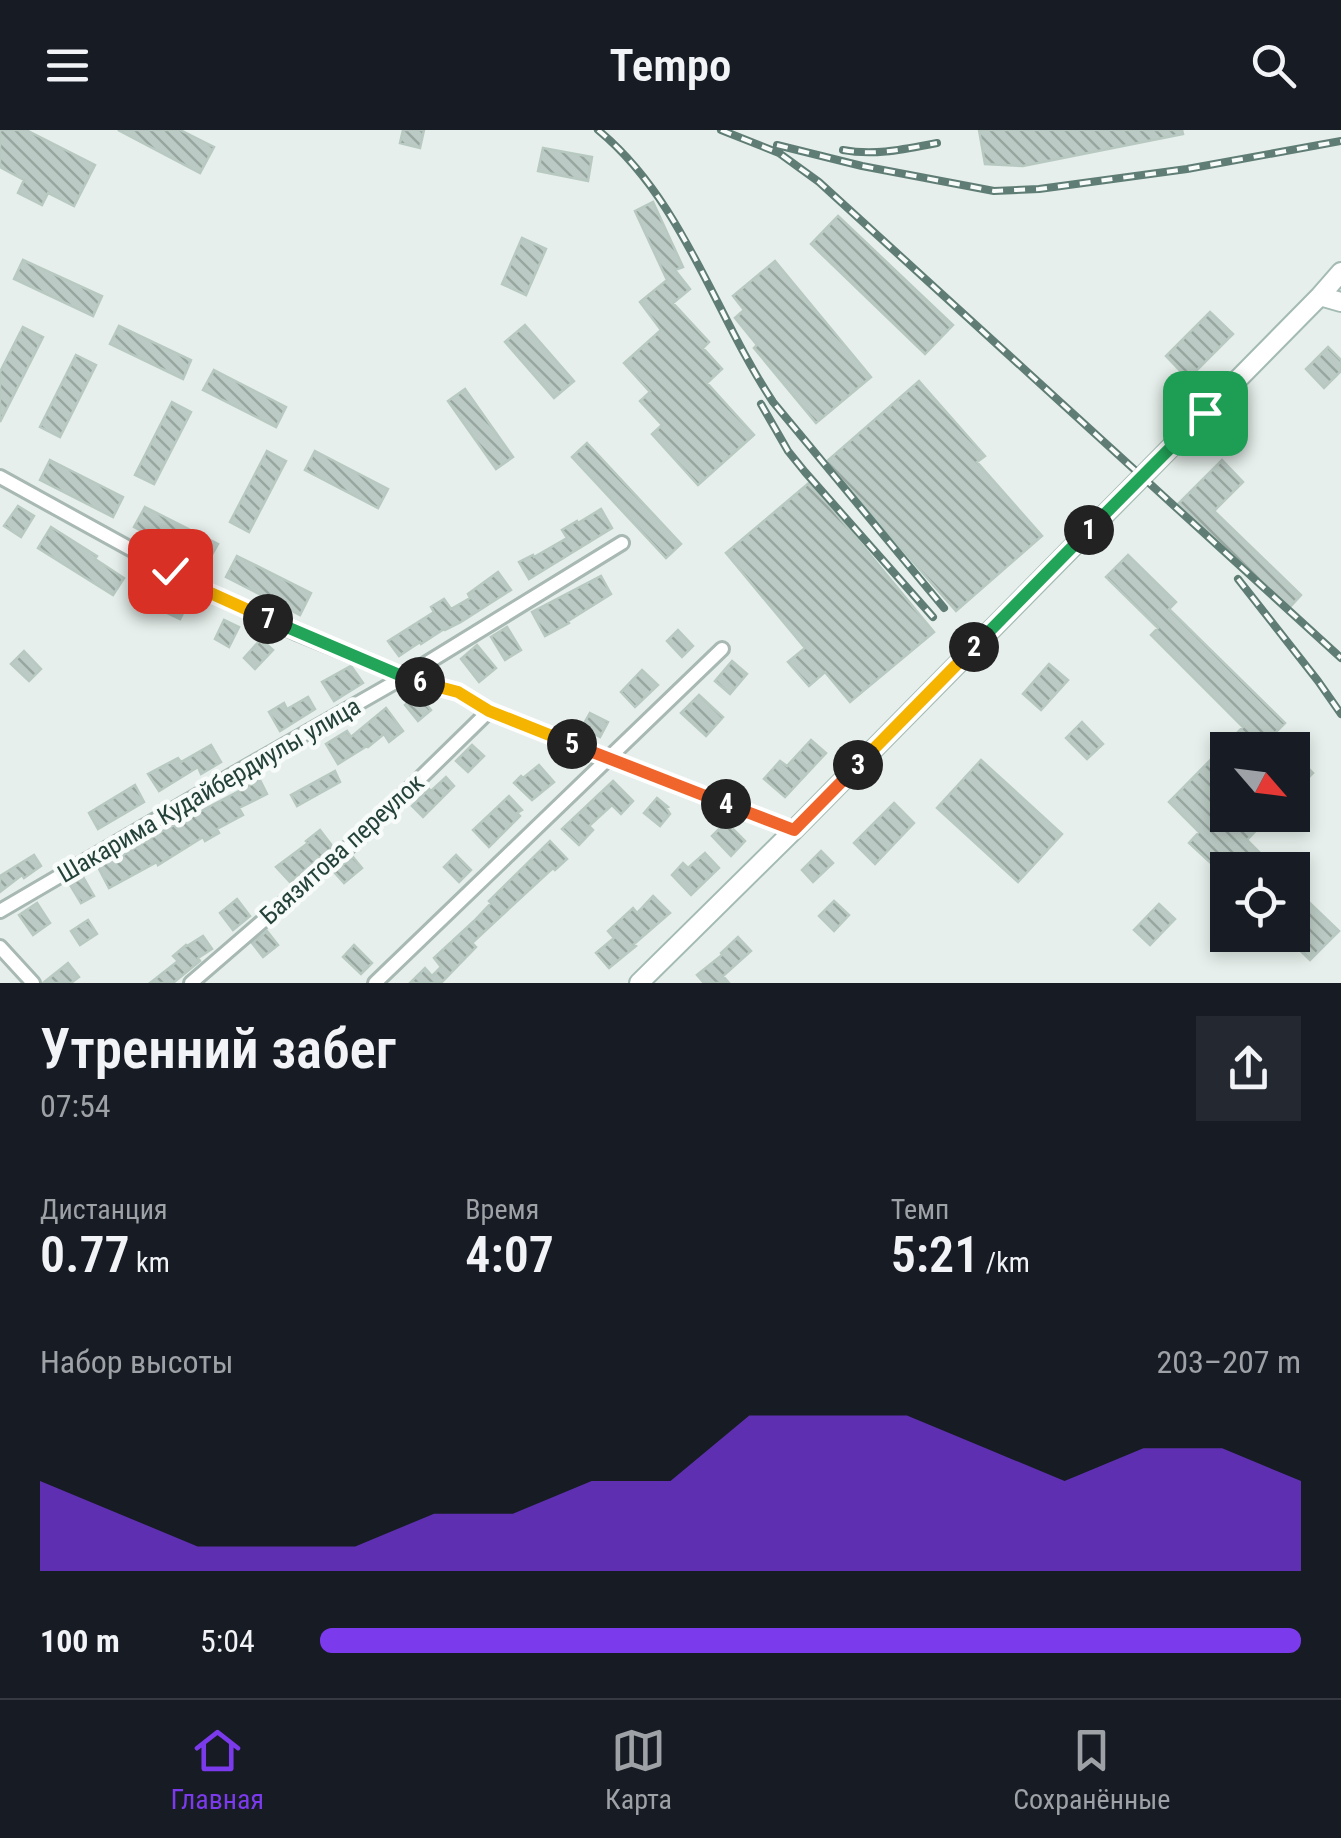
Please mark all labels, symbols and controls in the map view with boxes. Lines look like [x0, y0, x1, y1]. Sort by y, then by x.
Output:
icon: menu [40, 38, 95, 93]
icon: search [1246, 38, 1301, 93]
text: Tempo [610, 39, 731, 92]
pin [1163, 371, 1248, 456]
icon: arrive [1178, 386, 1233, 441]
pin: 1 [1064, 505, 1114, 555]
text: 1 [1082, 513, 1096, 546]
pin [128, 529, 213, 614]
icon: check [143, 544, 198, 599]
pin: 7 [243, 594, 293, 644]
text: 7 [261, 602, 275, 635]
pin: 2 [949, 622, 999, 672]
text: 2 [967, 630, 981, 663]
pin: 6 [395, 657, 445, 707]
text: 6 [413, 665, 427, 698]
street label: Шакарима Кудайбердиулы улица [53, 691, 365, 889]
pin: 5 [547, 719, 597, 769]
text: 5 [565, 727, 579, 760]
north arrow [1210, 732, 1310, 832]
map controls [1210, 732, 1310, 952]
pin: 3 [833, 740, 883, 790]
text: 3 [851, 748, 865, 781]
street label: Баязитова переулок [254, 768, 430, 930]
pin: 4 [701, 779, 751, 829]
text: 4 [719, 787, 733, 820]
button: locate [1210, 852, 1310, 952]
button: share [1196, 1016, 1301, 1121]
text: Утренний забег [40, 1017, 396, 1081]
text: 07:54 [40, 1087, 111, 1125]
text: Дистанция [40, 1193, 167, 1226]
text: Время [465, 1193, 539, 1226]
text: Темп [891, 1193, 949, 1226]
text: 0.77 [40, 1226, 130, 1284]
text: 4:07 [465, 1226, 554, 1284]
text: 5:21 [891, 1226, 979, 1284]
text: km [130, 1246, 170, 1279]
text: /km [979, 1246, 1030, 1279]
text: Набор высоты [40, 1343, 234, 1381]
text: 203–207 m [1156, 1343, 1301, 1381]
text: 100 m [40, 1622, 120, 1660]
text: 5:04 [200, 1622, 255, 1660]
tab: Главная [171, 1723, 264, 1816]
tab: Карта [605, 1723, 672, 1816]
tab: Сохранённые [1013, 1723, 1170, 1816]

